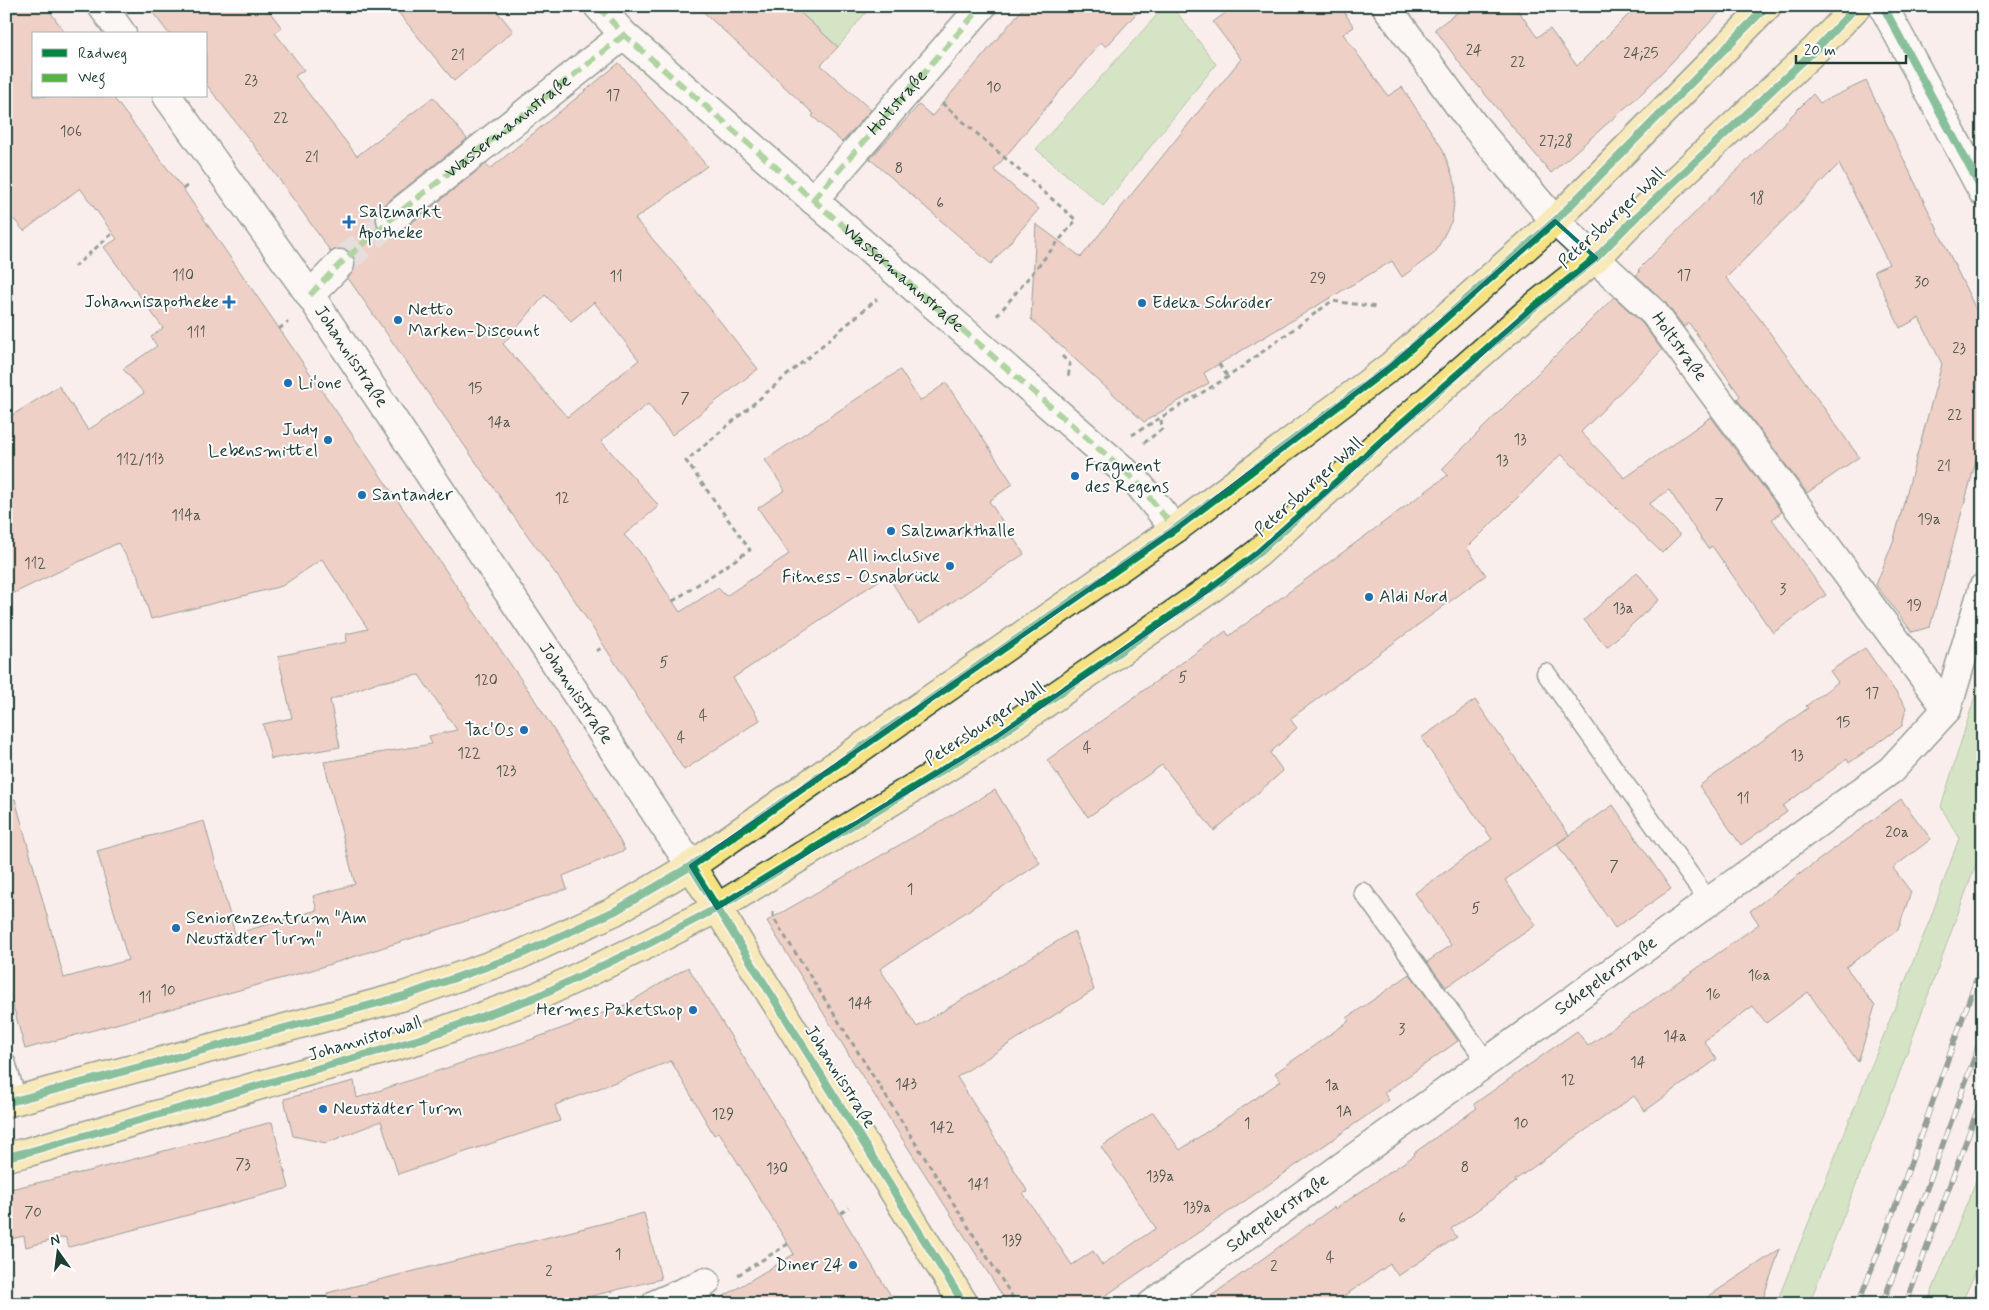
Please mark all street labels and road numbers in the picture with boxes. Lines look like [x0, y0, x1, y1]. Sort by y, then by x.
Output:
street label: Holtstraße [862, 64, 933, 141]
street label: Wassermannstraße [440, 69, 576, 184]
street label: Petersburger Wall [1553, 162, 1671, 274]
street label: Wassermannstraße [837, 218, 969, 338]
street label: Johannisstraße [308, 301, 394, 412]
street label: Holtstraße [1646, 307, 1713, 387]
street label: Petersburger Wall [1249, 432, 1369, 542]
street label: Johannisstraße [533, 638, 619, 749]
street label: Petersburger Wall [920, 676, 1050, 772]
street label: Schepelerstraße [1550, 931, 1662, 1021]
street label: Johannistorwall [305, 1010, 425, 1068]
street label: Johannisstraße [799, 1021, 881, 1133]
street label: Schepelerstraße [1221, 1168, 1334, 1258]

